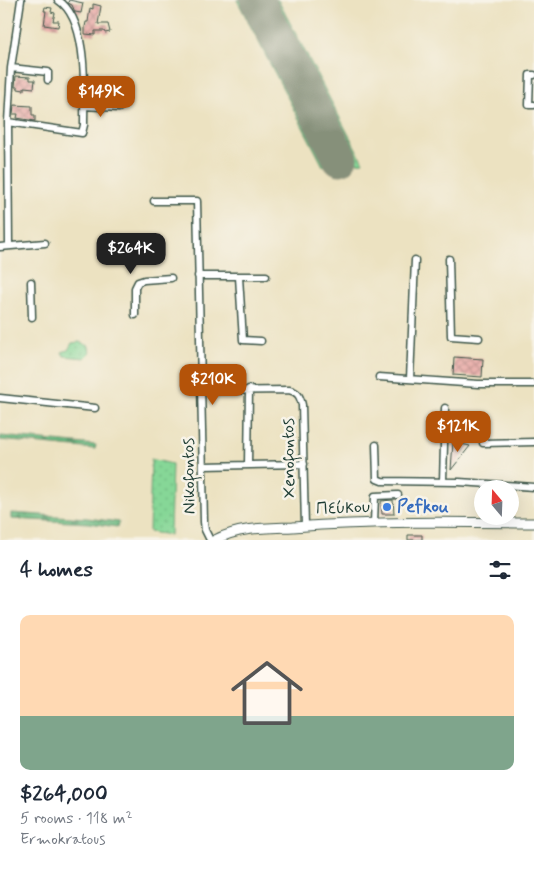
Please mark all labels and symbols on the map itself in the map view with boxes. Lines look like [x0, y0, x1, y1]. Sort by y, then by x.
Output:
pin: $149K [66, 76, 136, 118]
pin: $264K [96, 232, 166, 275]
pin: $210K [178, 364, 248, 406]
pin: $121K [423, 410, 493, 453]
street label: Xenofontos [276, 418, 304, 498]
street label: Nikofontos [176, 438, 204, 514]
north arrow [474, 480, 519, 525]
street label: Πεύκου [316, 495, 370, 521]
place label: Pefkou [397, 495, 449, 519]
marker: Pefkou [381, 501, 393, 513]

